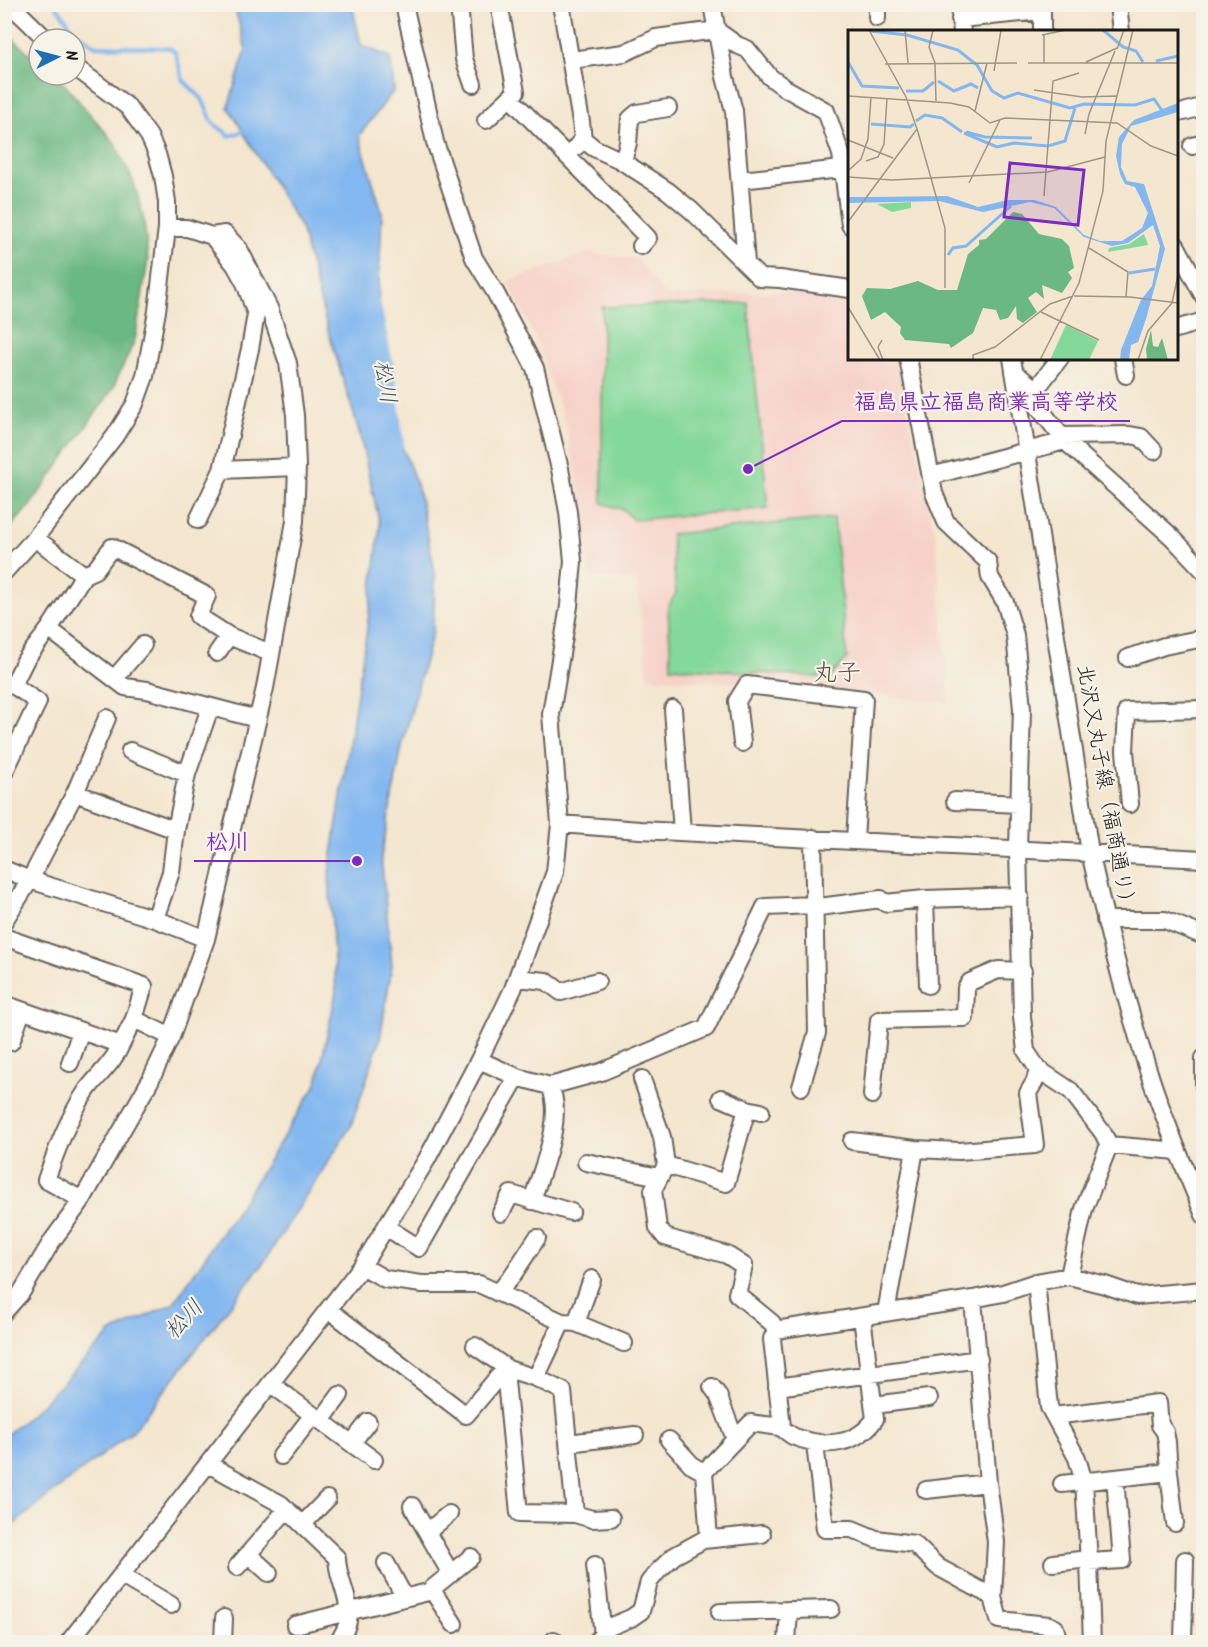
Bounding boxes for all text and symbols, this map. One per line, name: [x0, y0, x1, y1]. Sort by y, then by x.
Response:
north arrow: [27, 27, 87, 87]
inset map: [848, 30, 1178, 360]
text: N: [57, 49, 83, 62]
water label: 松川: [363, 358, 405, 406]
callout: 福島県立福島商業高等学校: [842, 381, 1130, 421]
text: 福島県立福島商業高等学校: [854, 386, 1118, 421]
district label: 丸子: [813, 654, 861, 693]
street label: 北沢又丸子線（福商通り）: [1067, 662, 1143, 916]
callout: 松川: [194, 821, 262, 861]
text: 松川: [206, 826, 250, 861]
water label: 松川: [157, 1292, 213, 1348]

